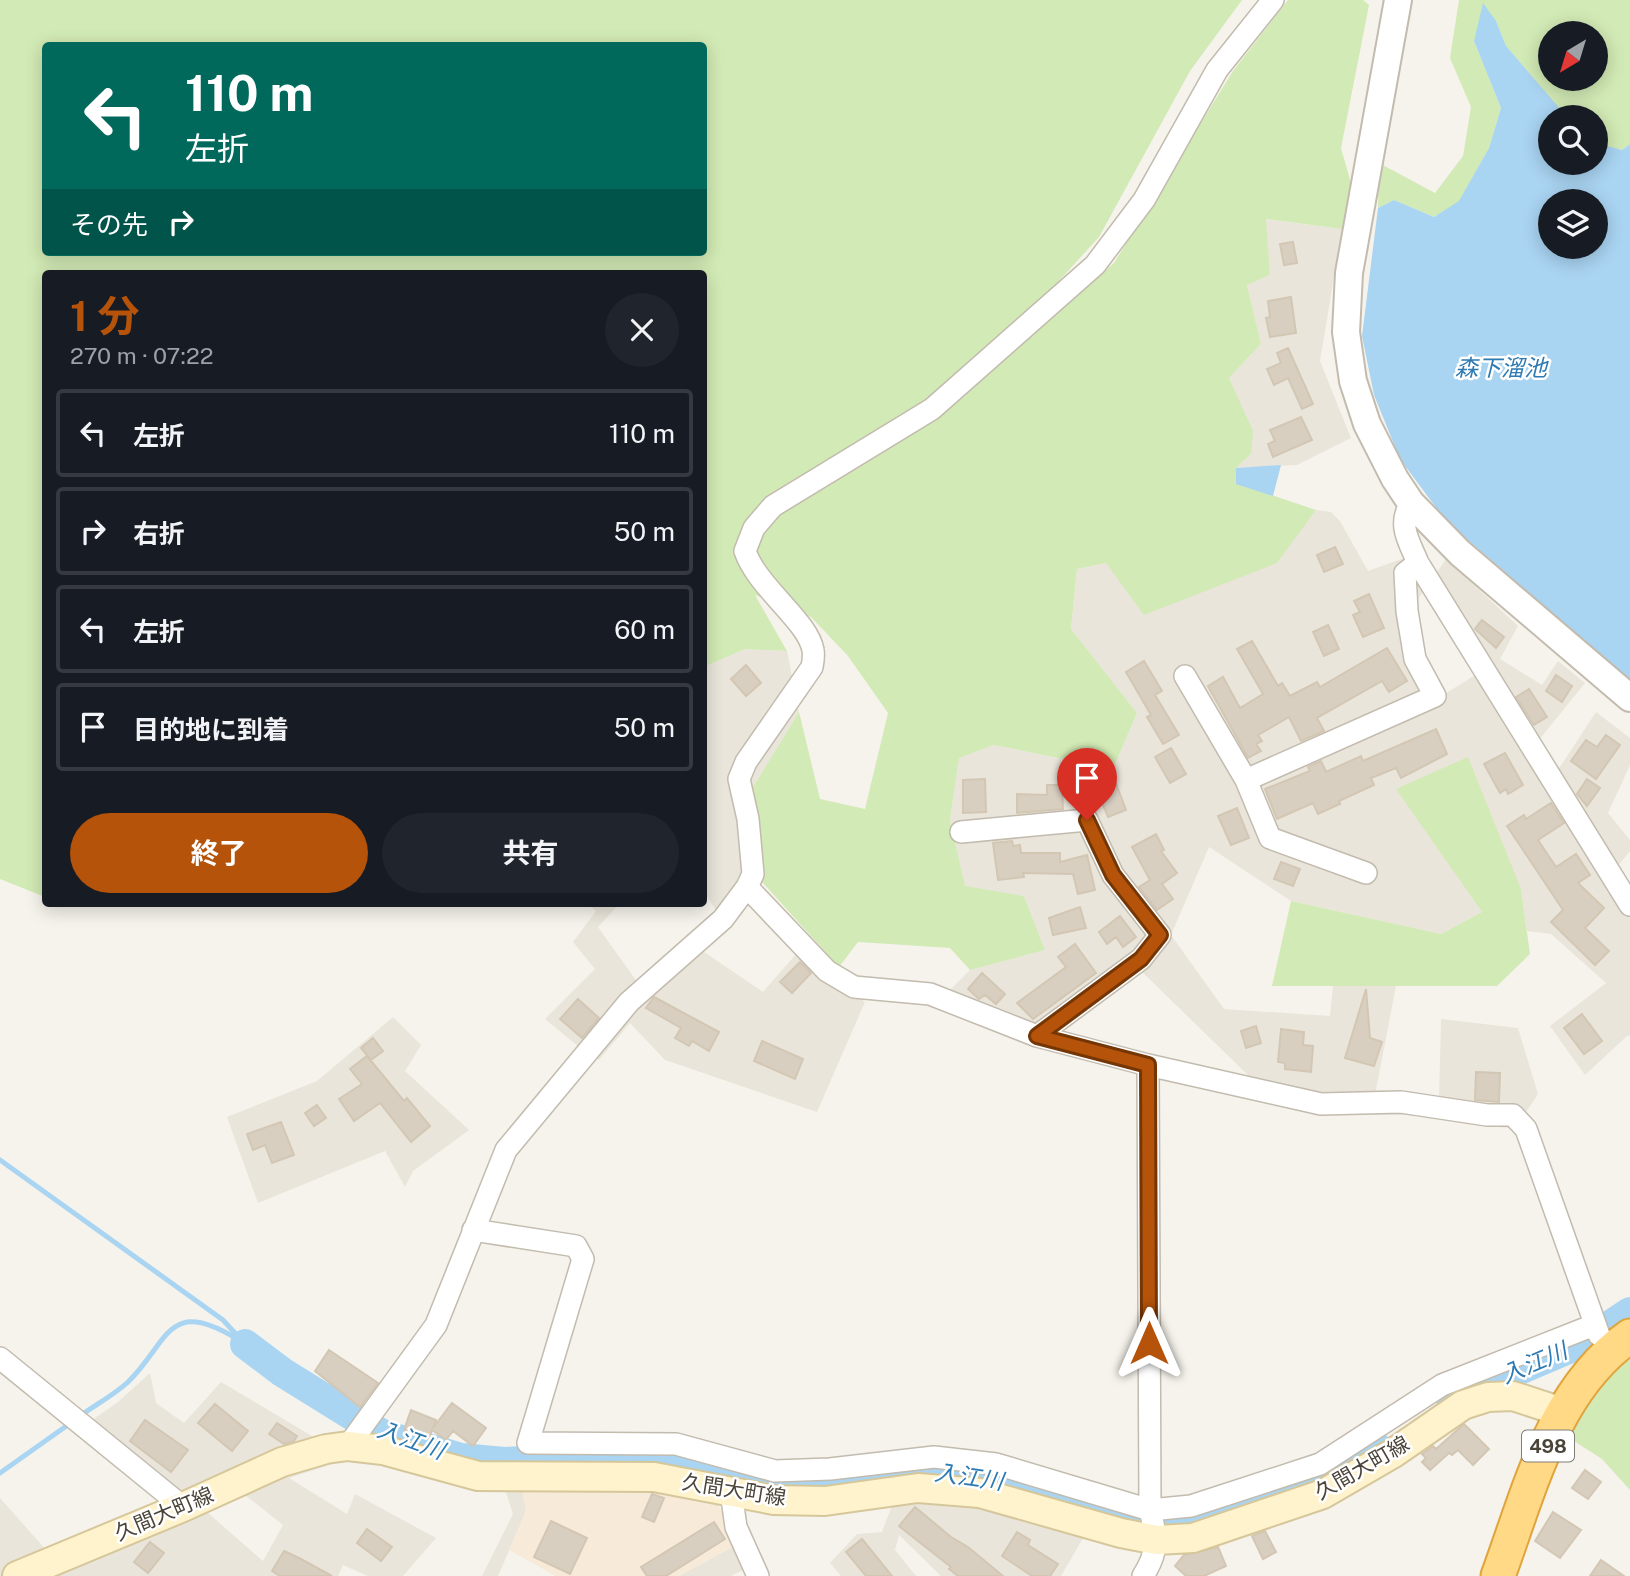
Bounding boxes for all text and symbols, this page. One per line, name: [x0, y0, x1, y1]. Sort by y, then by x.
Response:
north arrow: [1538, 21, 1608, 91]
map controls: [1538, 21, 1608, 259]
text: 110 m: [185, 64, 313, 122]
icon: left: [70, 70, 161, 161]
button: search: [1538, 105, 1608, 175]
text: 左折: [185, 130, 249, 167]
button: layers: [1538, 189, 1608, 259]
icon: right: [162, 203, 200, 241]
text: その先: [70, 209, 148, 240]
text: 1 分: [70, 291, 139, 340]
button: close: [605, 293, 679, 367]
text: 270 m · 07:22: [70, 342, 213, 369]
water label: 森下溜池: [1455, 354, 1549, 381]
icon: left: [74, 414, 112, 452]
text: 110 m: [609, 418, 675, 449]
text: 左折: [133, 420, 185, 451]
icon: right: [74, 512, 112, 550]
text: 50 m: [614, 516, 675, 547]
text: 右折: [133, 518, 185, 549]
icon: left: [74, 610, 112, 648]
text: 60 m: [614, 614, 675, 645]
text: 左折: [133, 616, 185, 647]
icon: arrive: [74, 708, 112, 746]
text: 50 m: [614, 712, 675, 743]
text: 目的地に到着: [133, 714, 289, 745]
pin: [1057, 748, 1117, 820]
icon: arrive: [1068, 759, 1106, 797]
button: 終了: [70, 813, 368, 893]
button: 共有: [382, 813, 679, 893]
position arrow: [1112, 1306, 1186, 1380]
water label: 入江川: [1497, 1335, 1574, 1388]
water label: 入江川: [374, 1415, 451, 1465]
street label: 久間大町線: [1310, 1430, 1413, 1505]
road number: 498: [1522, 1430, 1574, 1462]
water label: 入江川: [933, 1458, 1008, 1495]
street label: 久間大町線: [680, 1469, 788, 1510]
street label: 久間大町線: [111, 1482, 217, 1546]

